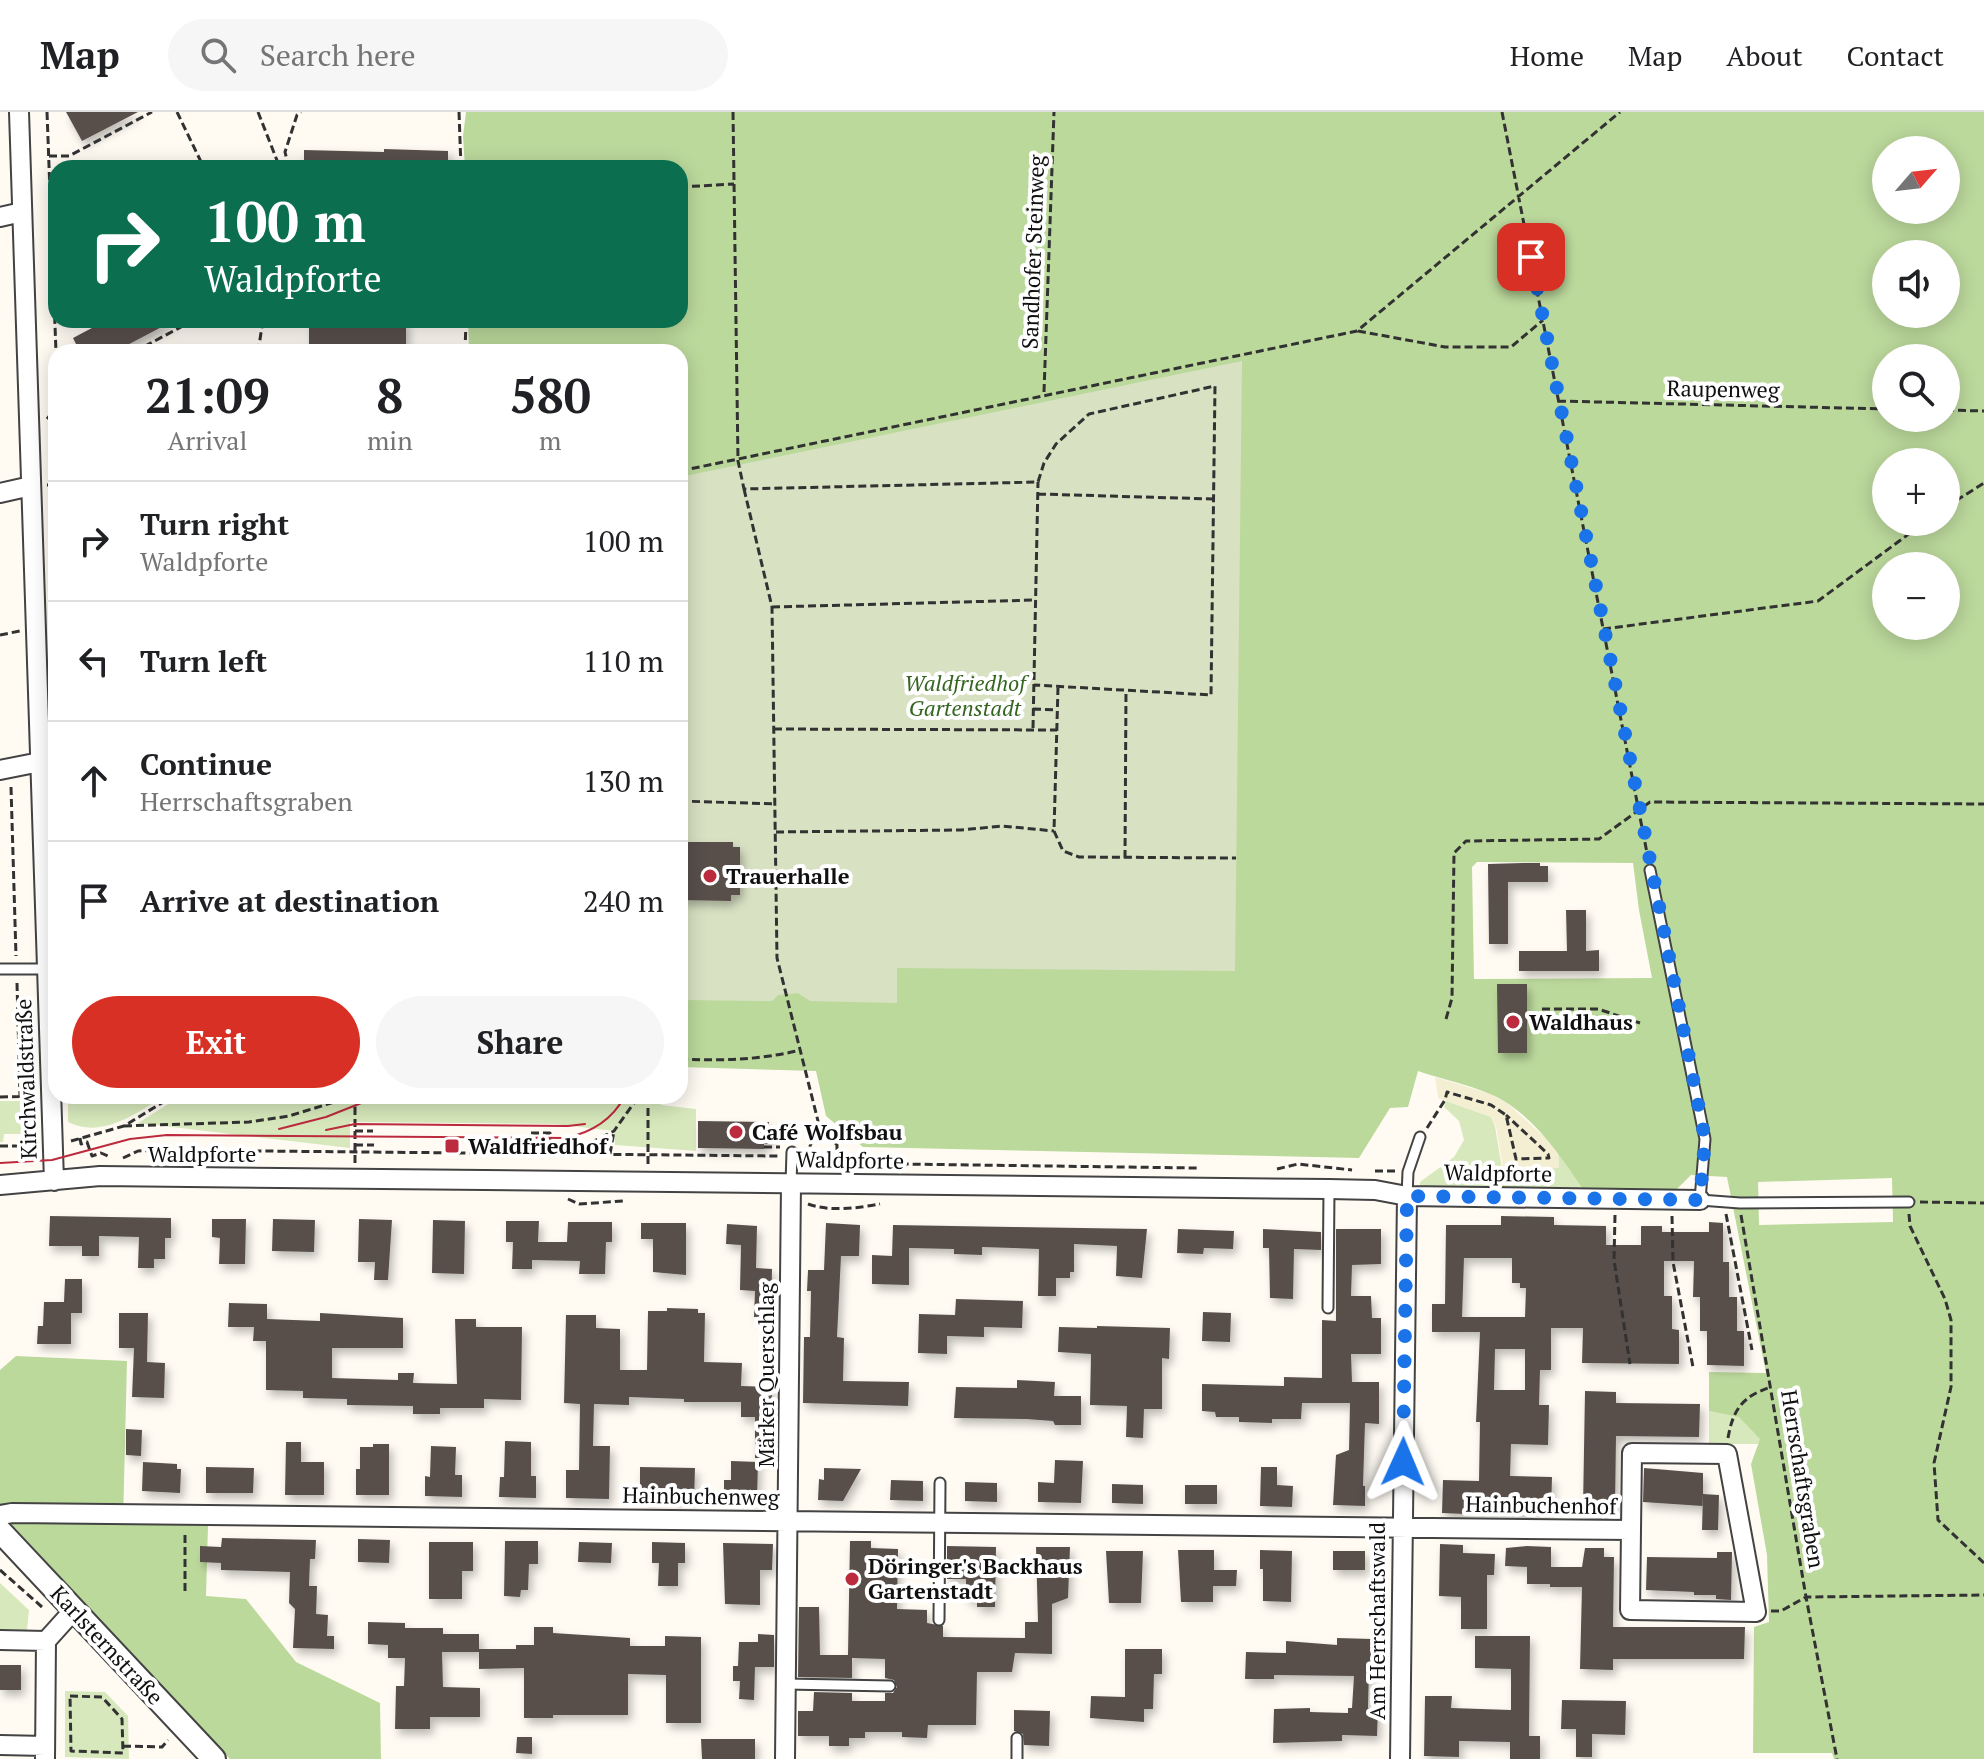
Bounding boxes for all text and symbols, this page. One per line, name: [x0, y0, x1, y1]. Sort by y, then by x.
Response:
search box: [168, 19, 728, 91]
text: Map: [40, 30, 120, 80]
icon: search: [196, 33, 240, 77]
text: Search here: [260, 35, 416, 75]
text: Home: [1510, 37, 1584, 74]
text: Map: [1628, 37, 1682, 74]
text: About: [1726, 37, 1803, 74]
text: Contact: [1847, 37, 1944, 74]
north arrow: [1872, 136, 1960, 224]
map controls: [1872, 136, 1960, 640]
street label: Sandhofer Steinweg: [1015, 154, 1050, 350]
text: 100 m: [204, 184, 366, 258]
icon: right: [72, 192, 176, 296]
pin: [1497, 223, 1565, 291]
icon: arrive: [1509, 235, 1553, 279]
button: sound: [1872, 240, 1960, 328]
text: Waldpforte: [204, 255, 382, 302]
button: search: [1872, 344, 1960, 432]
text: 21:09: [145, 363, 270, 427]
text: 8: [376, 363, 403, 427]
text: 580: [510, 363, 591, 427]
street label: Raupenweg: [1666, 373, 1780, 404]
text: Arrival: [168, 423, 247, 457]
text: min: [367, 423, 413, 457]
text: m: [539, 423, 562, 457]
button: +: [1872, 448, 1960, 536]
text: Turn right: [140, 504, 289, 544]
icon: right: [72, 519, 116, 563]
text: 100 m: [583, 521, 664, 561]
text: Waldpforte: [140, 544, 268, 578]
button: −: [1872, 552, 1960, 640]
icon: left: [72, 639, 116, 683]
text: Turn left: [140, 641, 267, 681]
text: 110 m: [583, 641, 664, 681]
park label: Waldfriedhof Gartenstadt: [904, 668, 1030, 722]
text: Continue: [140, 744, 272, 784]
icon: ahead: [72, 759, 116, 803]
text: 130 m: [583, 761, 664, 801]
text: Herrschaftsgraben: [140, 784, 353, 818]
place label: Trauerhalle: [726, 861, 850, 890]
marker: Trauerhalle: [701, 867, 719, 885]
icon: arrive: [72, 879, 116, 923]
text: Arrive at destination: [140, 881, 439, 921]
text: 240 m: [583, 881, 664, 921]
button: Exit: [72, 996, 360, 1088]
button: Share: [376, 996, 664, 1088]
street label: Kirchwaldstraße: [8, 998, 43, 1160]
place label: Waldhaus: [1529, 1007, 1633, 1036]
marker: Waldhaus: [1504, 1013, 1522, 1031]
place label: Café Wolfsbau: [752, 1117, 903, 1146]
marker: Café Wolfsbau: [727, 1123, 745, 1141]
place label: Waldfriedhof: [468, 1131, 609, 1160]
marker: Waldfriedhof: [443, 1137, 461, 1155]
street label: Waldpforte: [148, 1139, 256, 1168]
street label: Waldpforte: [796, 1144, 904, 1175]
street label: Waldpforte: [1444, 1157, 1552, 1188]
street label: Märker Querschlag: [751, 1282, 780, 1468]
street label: Herrschaftsgraben: [1775, 1388, 1832, 1570]
position arrow: [1361, 1420, 1445, 1504]
street label: Hainbuchenweg: [622, 1480, 780, 1511]
street label: Hainbuchenhof: [1465, 1489, 1618, 1520]
street label: Am Herrschaftswald: [1362, 1522, 1391, 1720]
place label: Döringer's Backhaus Gartenstadt: [868, 1551, 1083, 1605]
marker: Döringer's Backhaus Gartenstadt: [843, 1570, 861, 1588]
street label: Karlsternstraße: [45, 1579, 170, 1711]

